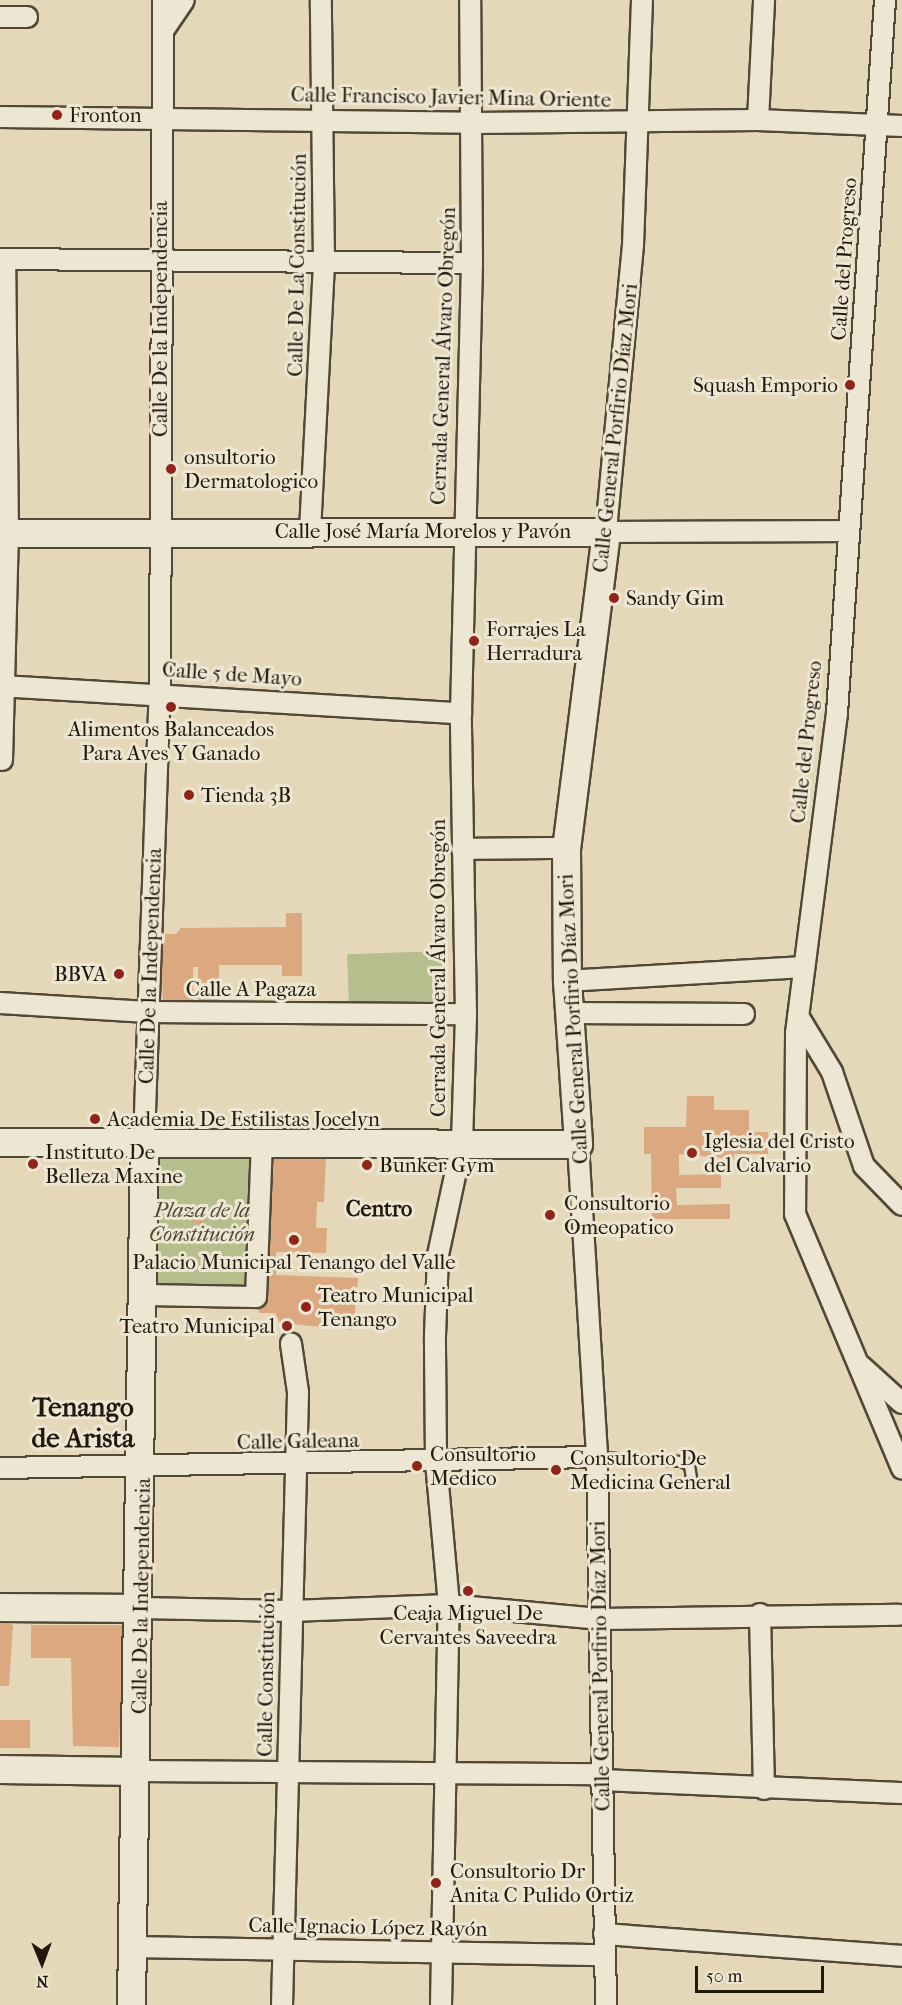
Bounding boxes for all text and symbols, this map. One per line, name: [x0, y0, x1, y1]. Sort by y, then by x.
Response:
street label: Calle Francisco Javier Mina Oriente: [290, 82, 612, 112]
place label: Fronton: [69, 102, 142, 128]
marker: Fronton: [50, 108, 64, 122]
street label: Calle De La Constitución: [282, 153, 312, 377]
street label: Calle del Progreso: [826, 177, 862, 341]
street label: Calle De la Independencia: [147, 201, 173, 437]
street label: Cerrada General Álvaro Obregón: [425, 207, 461, 505]
street label: Calle General Porfirio Díaz Mori: [587, 282, 643, 574]
place label: Squash Emporio: [693, 372, 838, 398]
marker: Squash Emporio: [843, 378, 857, 392]
place label: onsultorio Dermatologico: [184, 444, 318, 494]
marker: onsultorio Dermatologico: [162, 460, 180, 478]
street label: Calle José María Morelos y Pavón: [275, 518, 571, 544]
place label: Sandy Gim: [626, 585, 724, 611]
marker: Sandy Gim: [607, 591, 621, 605]
place label: Forrajes La Herradura: [486, 616, 586, 666]
marker: Forrajes La Herradura: [467, 634, 481, 648]
street label: Calle 5 de Mayo: [161, 657, 303, 691]
street label: Calle del Progreso: [785, 659, 827, 825]
marker: Alimentos Balanceados Para Aves Y Ganado: [164, 700, 178, 714]
place label: Alimentos Balanceados Para Aves Y Ganado: [68, 716, 274, 766]
place label: Tienda 3B: [201, 782, 291, 808]
marker: Tienda 3B: [182, 788, 196, 802]
street label: Cerrada General Álvaro Obregón: [425, 819, 451, 1117]
street label: Calle De la Independencia: [133, 848, 167, 1084]
street label: Calle General Porfirio Díaz Mori: [553, 873, 593, 1165]
place label: BBVA: [54, 961, 107, 987]
marker: BBVA: [112, 967, 126, 981]
street label: Calle A Pagaza: [186, 976, 316, 1002]
place label: Academia De Estilistas Jocelyn: [107, 1106, 380, 1132]
marker: Academia De Estilistas Jocelyn: [88, 1112, 102, 1126]
place label: Iglesia del Cristo del Calvario: [704, 1128, 855, 1178]
place label: Instituto De Belleza Maxine: [45, 1139, 183, 1189]
marker: Iglesia del Cristo del Calvario: [685, 1146, 699, 1160]
place label: Bunker Gym: [379, 1152, 494, 1178]
marker: Instituto De Belleza Maxine: [26, 1157, 40, 1171]
marker: Bunker Gym: [360, 1158, 374, 1172]
place label: Consultorio Omeopatico: [564, 1190, 674, 1240]
park label: Plaza de la Constitución: [149, 1197, 255, 1247]
district label: Centro: [346, 1197, 412, 1223]
marker: Consultorio Omeopatico: [541, 1206, 559, 1224]
marker: Palacio Municipal Tenango del Valle: [287, 1233, 301, 1247]
place label: Palacio Municipal Tenango del Valle: [132, 1249, 456, 1275]
place label: Teatro Municipal Tenango: [318, 1282, 473, 1332]
marker: Teatro Municipal Tenango: [299, 1300, 313, 1314]
place label: Teatro Municipal: [120, 1313, 275, 1339]
marker: Teatro Municipal: [280, 1319, 294, 1333]
district label: Tenango de Arista: [32, 1391, 134, 1454]
street label: Calle Galeana: [237, 1427, 359, 1455]
place label: Consultorio Medico: [430, 1441, 536, 1491]
place label: Consultorio De Medicina General: [570, 1445, 731, 1495]
marker: Consultorio Medico: [408, 1457, 426, 1475]
marker: Consultorio De Medicina General: [547, 1461, 565, 1479]
street label: Calle De la Independencia: [126, 1478, 156, 1714]
street label: Calle General Porfirio Díaz Mori: [585, 1520, 615, 1812]
marker: Ceaja Miguel De Cervantes Saveedra: [461, 1584, 475, 1598]
street label: Calle Constitución: [252, 1591, 280, 1757]
place label: Ceaja Miguel De Cervantes Saveedra: [380, 1600, 556, 1650]
place label: Consultorio Dr Anita C Pulido Ortiz: [450, 1858, 634, 1908]
marker: Consultorio Dr Anita C Pulido Ortiz: [427, 1874, 445, 1892]
street label: Calle Ignacio López Rayón: [248, 1912, 488, 1942]
north arrow: [12, 1933, 72, 1993]
scale bar: [698, 1954, 827, 1992]
text: 50 m: [706, 1966, 742, 1987]
text: N: [36, 1972, 49, 1991]

